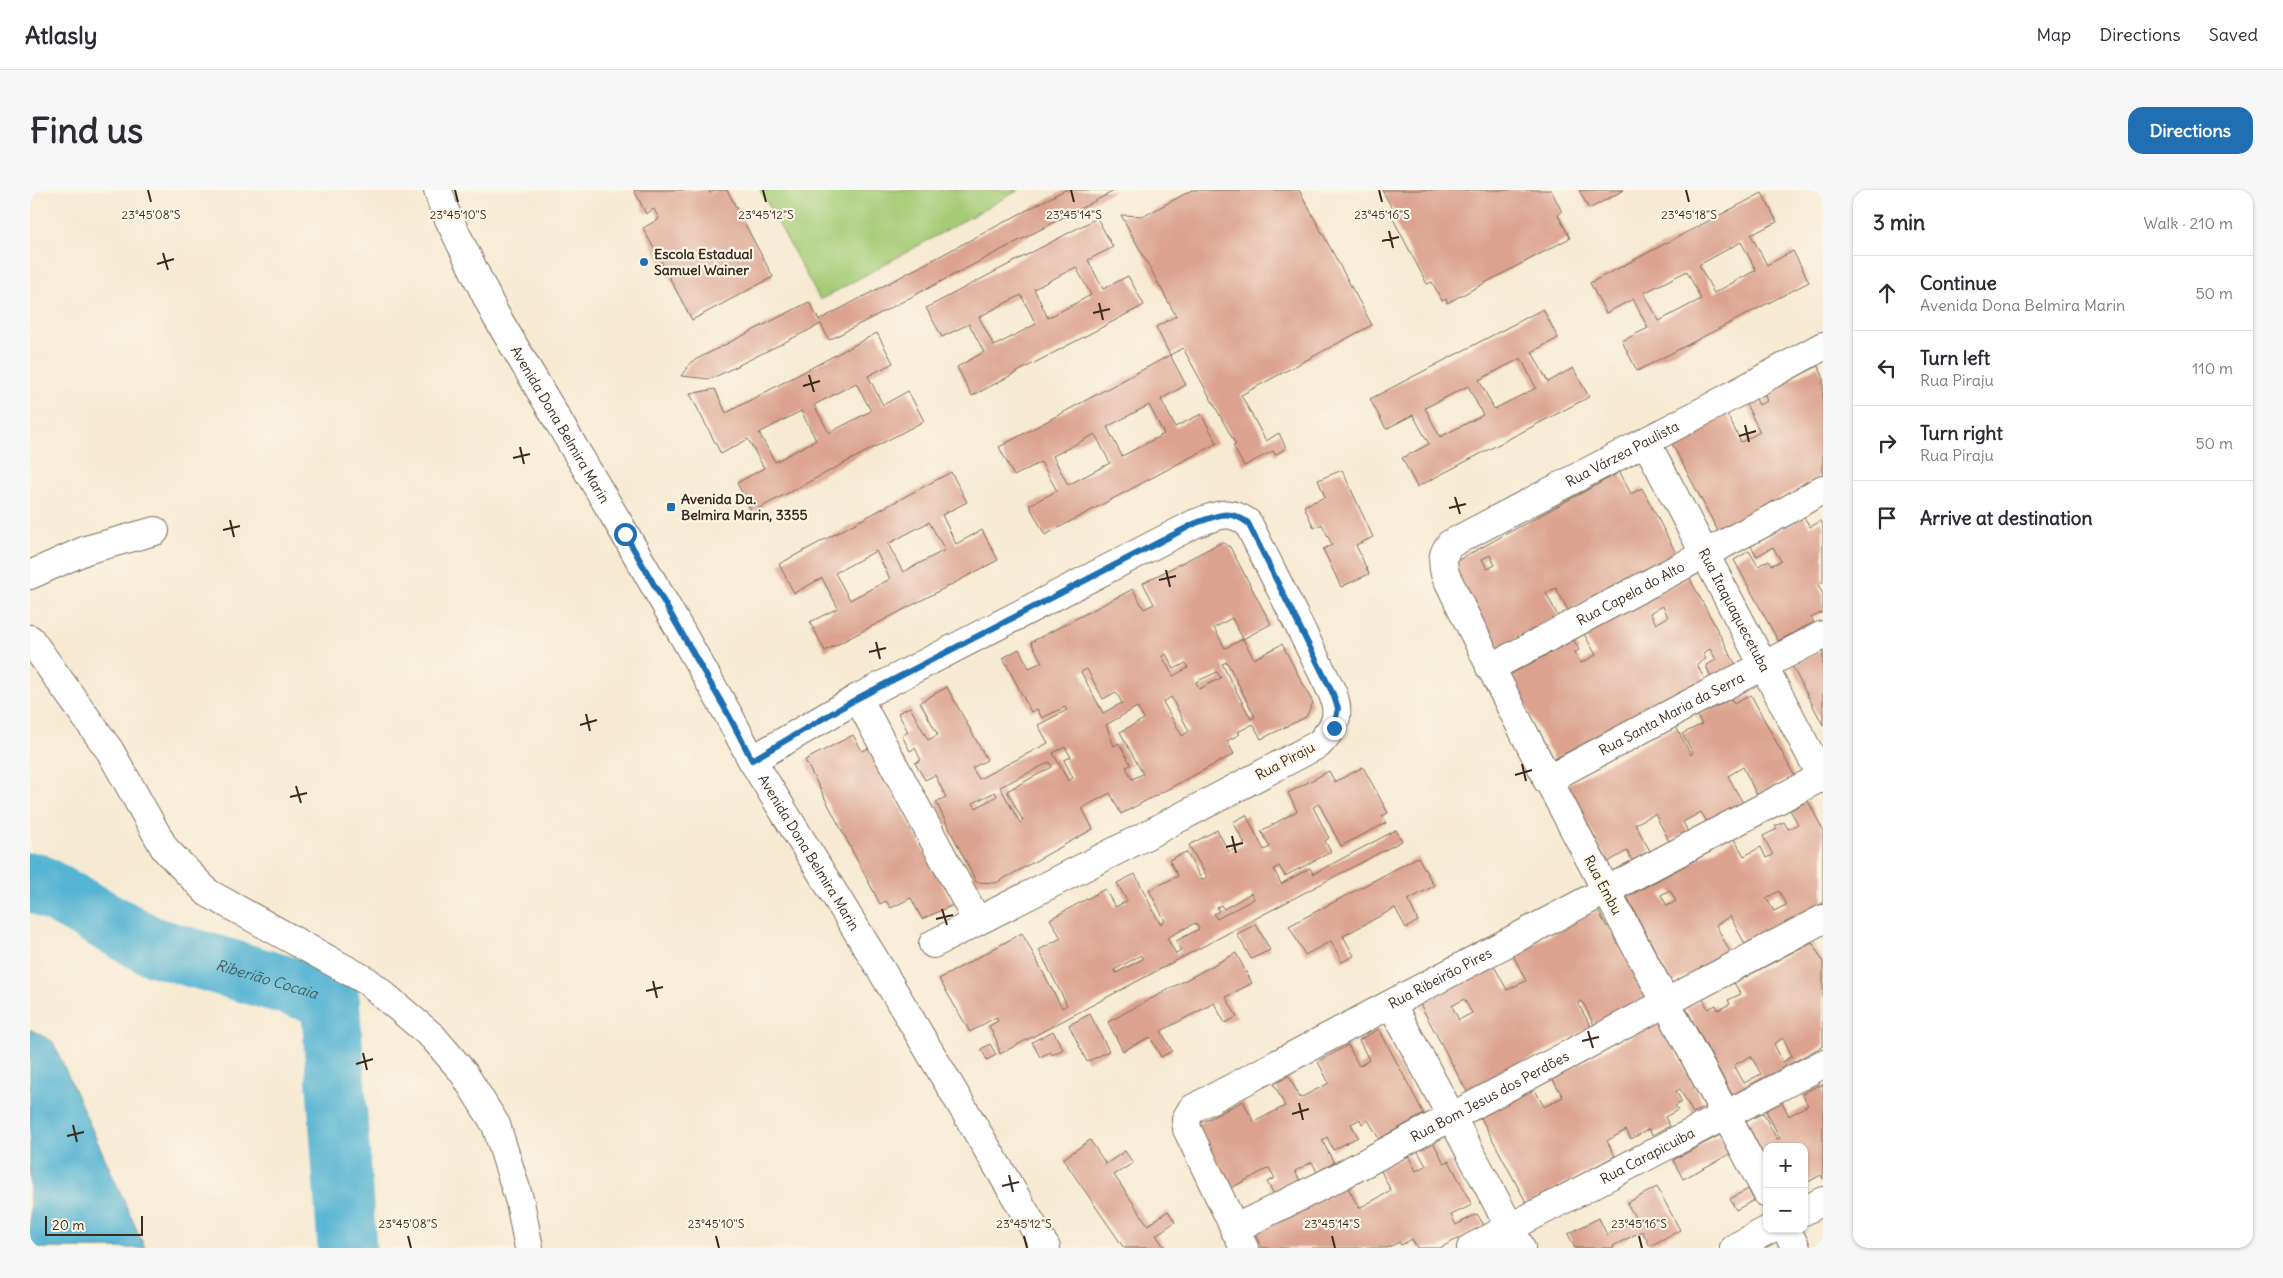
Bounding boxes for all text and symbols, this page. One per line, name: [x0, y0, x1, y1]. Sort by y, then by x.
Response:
text: Atlasly: [25, 20, 97, 50]
text: Map: [2036, 23, 2071, 46]
text: Directions: [2099, 23, 2181, 46]
text: Saved: [2209, 23, 2258, 46]
button: Directions: [2128, 107, 2253, 154]
text: Find us: [30, 108, 143, 152]
text: 23°45'08"S: [122, 207, 181, 222]
text: 23°45'10"S: [430, 207, 487, 222]
text: 23°45'12"S: [738, 207, 794, 222]
text: 23°45'14"S: [1046, 207, 1102, 222]
text: 23°45'16"S: [1354, 207, 1410, 222]
text: 23°45'18"S: [1661, 207, 1717, 222]
text: 3 min: [1873, 209, 1925, 236]
text: Walk · 210 m: [2143, 213, 2233, 233]
place label: Escola Estadual Samuel Wainer: [654, 245, 753, 279]
marker: Escola Estadual Samuel Wainer: [638, 256, 650, 268]
text: Continue: [1920, 271, 1997, 295]
icon: ahead: [1873, 279, 1901, 307]
text: 50 m: [2195, 283, 2233, 303]
text: Avenida Dona Belmira Marin: [1920, 295, 2125, 315]
street label: Avenida Dona Belmira Marin: [507, 343, 614, 506]
text: Turn left: [1920, 346, 1990, 370]
icon: left: [1873, 354, 1901, 382]
text: 110 m: [2192, 358, 2233, 378]
text: Rua Piraju: [1920, 370, 1994, 390]
street label: Rua Várzea Paulista: [1563, 417, 1682, 491]
text: Turn right: [1920, 421, 2003, 445]
icon: right: [1873, 429, 1901, 457]
text: 50 m: [2195, 433, 2233, 453]
text: Rua Piraju: [1920, 445, 1994, 465]
place label: Avenida Da. Belmira Marin, 3355: [681, 490, 808, 524]
marker: Avenida Da. Belmira Marin, 3355: [665, 501, 677, 513]
icon: arrive: [1873, 504, 1901, 532]
text: Arrive at destination: [1920, 506, 2093, 530]
route start: [614, 523, 637, 546]
street label: Rua Itaquaquecetuba: [1695, 545, 1774, 675]
street label: Rua Capela do Alto: [1573, 557, 1688, 629]
street label: Rua Santa Maria da Serra: [1596, 668, 1747, 760]
route end: [1323, 717, 1346, 740]
street label: Rua Piraju: [1252, 738, 1318, 784]
street label: Avenida Dona Belmira Marin: [754, 771, 864, 934]
street label: Rua Embu: [1580, 852, 1626, 918]
street label: Rua Ribeirão Pires: [1385, 944, 1495, 1013]
water label: Riberião Cocaia: [214, 955, 322, 1003]
street label: Rua Bom Jesus dos Perdões: [1407, 1047, 1572, 1146]
street label: Rua Carapicuiba: [1597, 1124, 1698, 1188]
map controls: [1763, 1143, 1808, 1233]
button: +: [1763, 1143, 1808, 1188]
button: −: [1763, 1188, 1808, 1233]
scale bar: [45, 1213, 142, 1236]
text: 20 m: [52, 1216, 85, 1234]
text: 23°45'08"S: [379, 1216, 438, 1231]
text: 23°45'10"S: [688, 1216, 745, 1231]
text: 23°45'12"S: [996, 1216, 1052, 1231]
text: 23°45'14"S: [1304, 1216, 1360, 1231]
text: 23°45'16"S: [1611, 1216, 1667, 1231]

